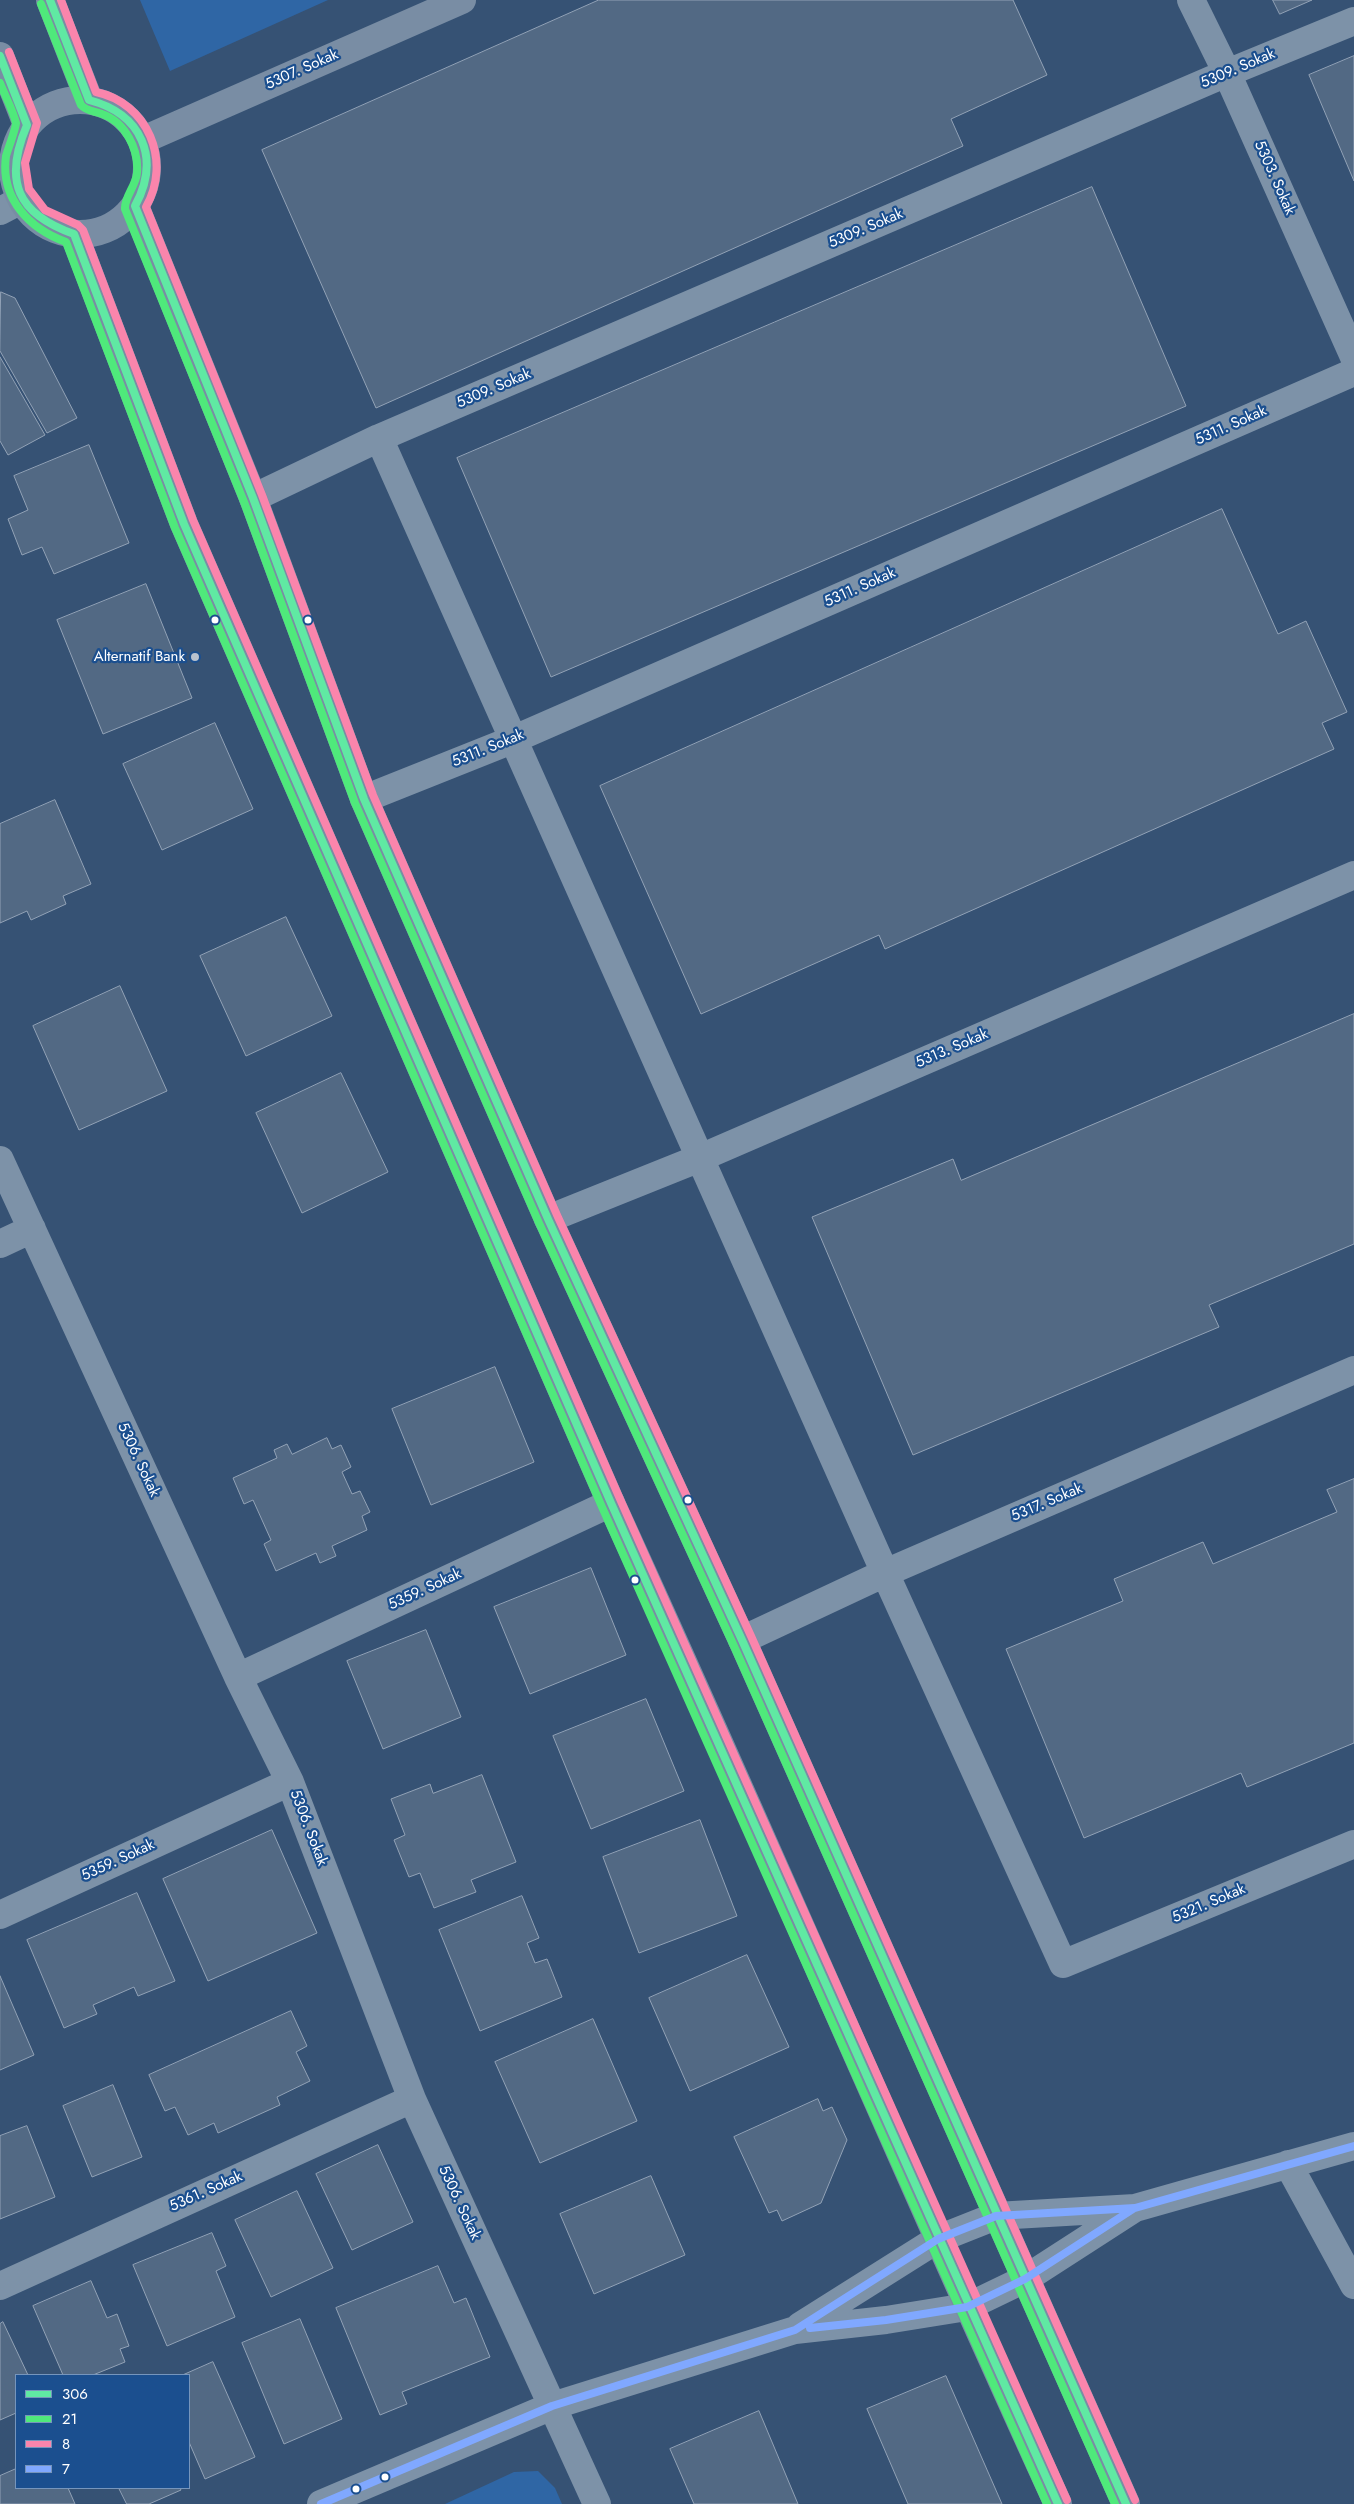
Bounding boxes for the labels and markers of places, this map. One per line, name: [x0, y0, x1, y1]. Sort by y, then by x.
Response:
unlabelled marker: [210, 615, 220, 625]
unlabelled marker: [303, 615, 313, 625]
place label: Alternatif Bank: [94, 648, 185, 666]
marker: Alternatif Bank: [189, 651, 201, 663]
unlabelled marker: [683, 1495, 693, 1505]
unlabelled marker: [630, 1575, 640, 1585]
unlabelled marker: [380, 2472, 390, 2482]
unlabelled marker: [351, 2484, 361, 2494]

